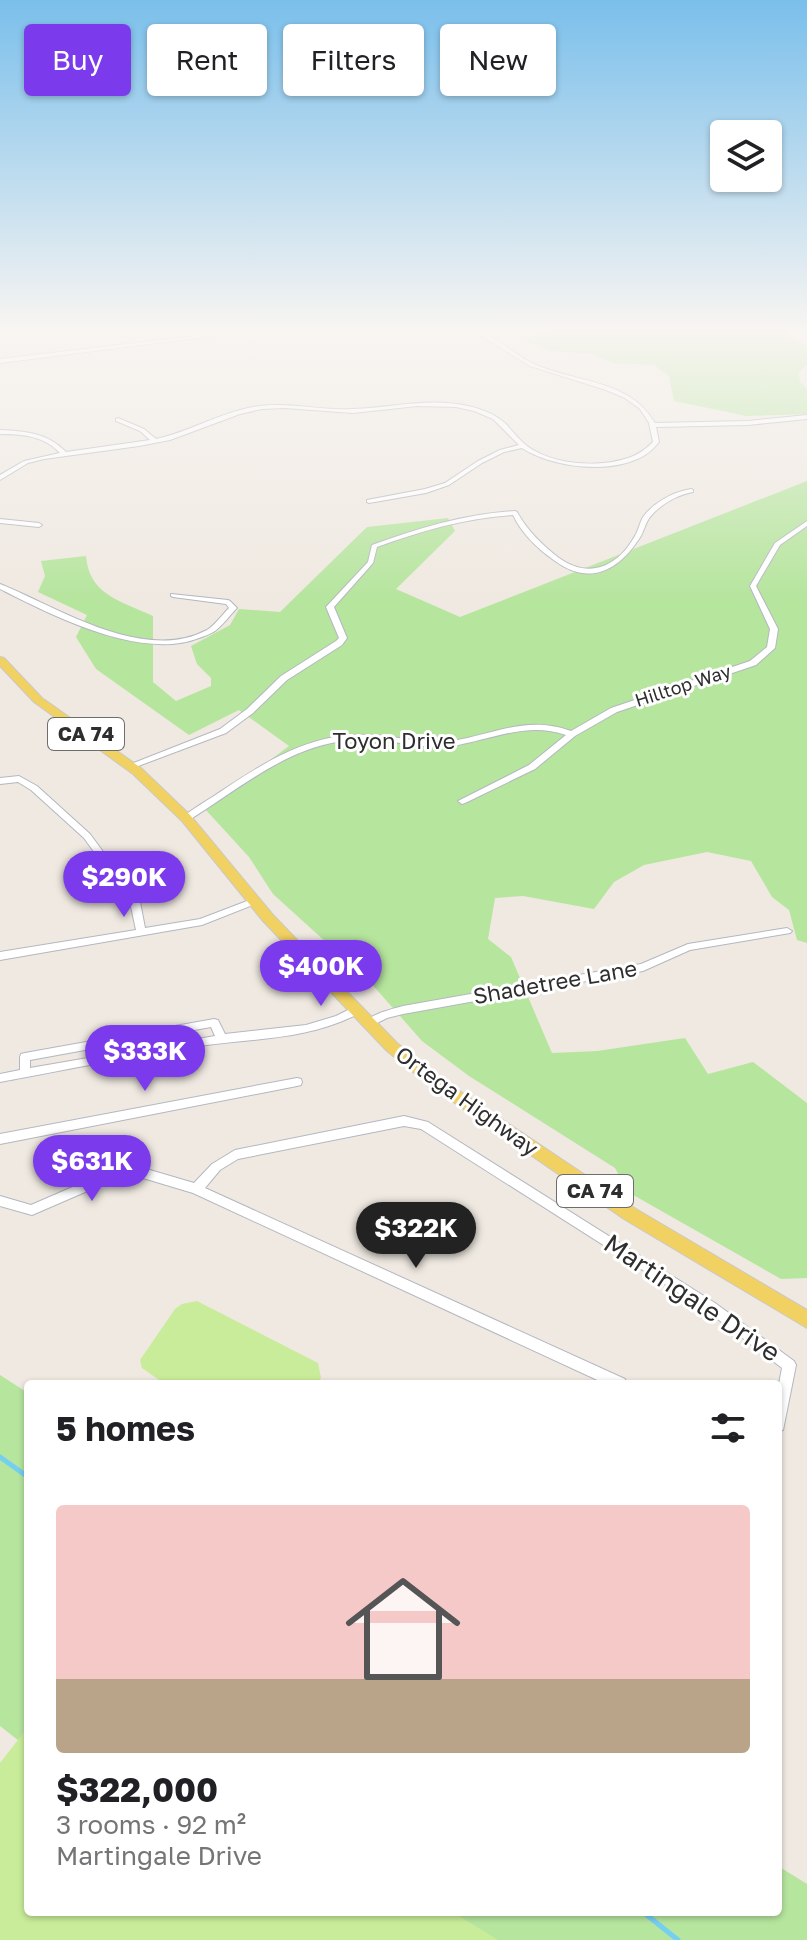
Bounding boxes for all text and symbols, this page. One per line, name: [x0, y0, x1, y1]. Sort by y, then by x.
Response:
chip: Buy: [24, 24, 131, 96]
chip: Rent: [147, 24, 267, 96]
chip: Filters: [283, 24, 424, 96]
chip: New: [440, 24, 556, 96]
map controls: [710, 120, 782, 192]
button: layers: [710, 120, 782, 192]
street label: Hilltop Way: [632, 659, 733, 711]
road number: CA 74: [48, 718, 124, 750]
street label: Toyon Drive: [332, 727, 456, 754]
pin: $290K: [68, 851, 180, 919]
text: $290K: [81, 861, 167, 892]
pin: $400K: [265, 940, 377, 1008]
text: $400K: [278, 950, 364, 981]
street label: Shadetree Lane: [471, 954, 639, 1009]
pin: $333K: [89, 1025, 201, 1093]
text: $333K: [103, 1035, 187, 1066]
street label: Ortega Highway: [391, 1040, 544, 1161]
pin: $631K: [36, 1135, 148, 1203]
text: $631K: [51, 1145, 133, 1176]
road number: CA 74: [557, 1175, 633, 1207]
pin: $322K: [360, 1202, 472, 1270]
text: $322K: [374, 1212, 458, 1243]
street label: Martingale Drive: [598, 1227, 786, 1368]
icon: filters: [706, 1406, 750, 1450]
text: 5 homes: [56, 1408, 195, 1448]
icon: home: [331, 1557, 475, 1701]
text: $322,000: [56, 1769, 218, 1809]
text: 3 rooms · 92 m²: [56, 1809, 246, 1840]
text: Martingale Drive: [56, 1840, 262, 1871]

